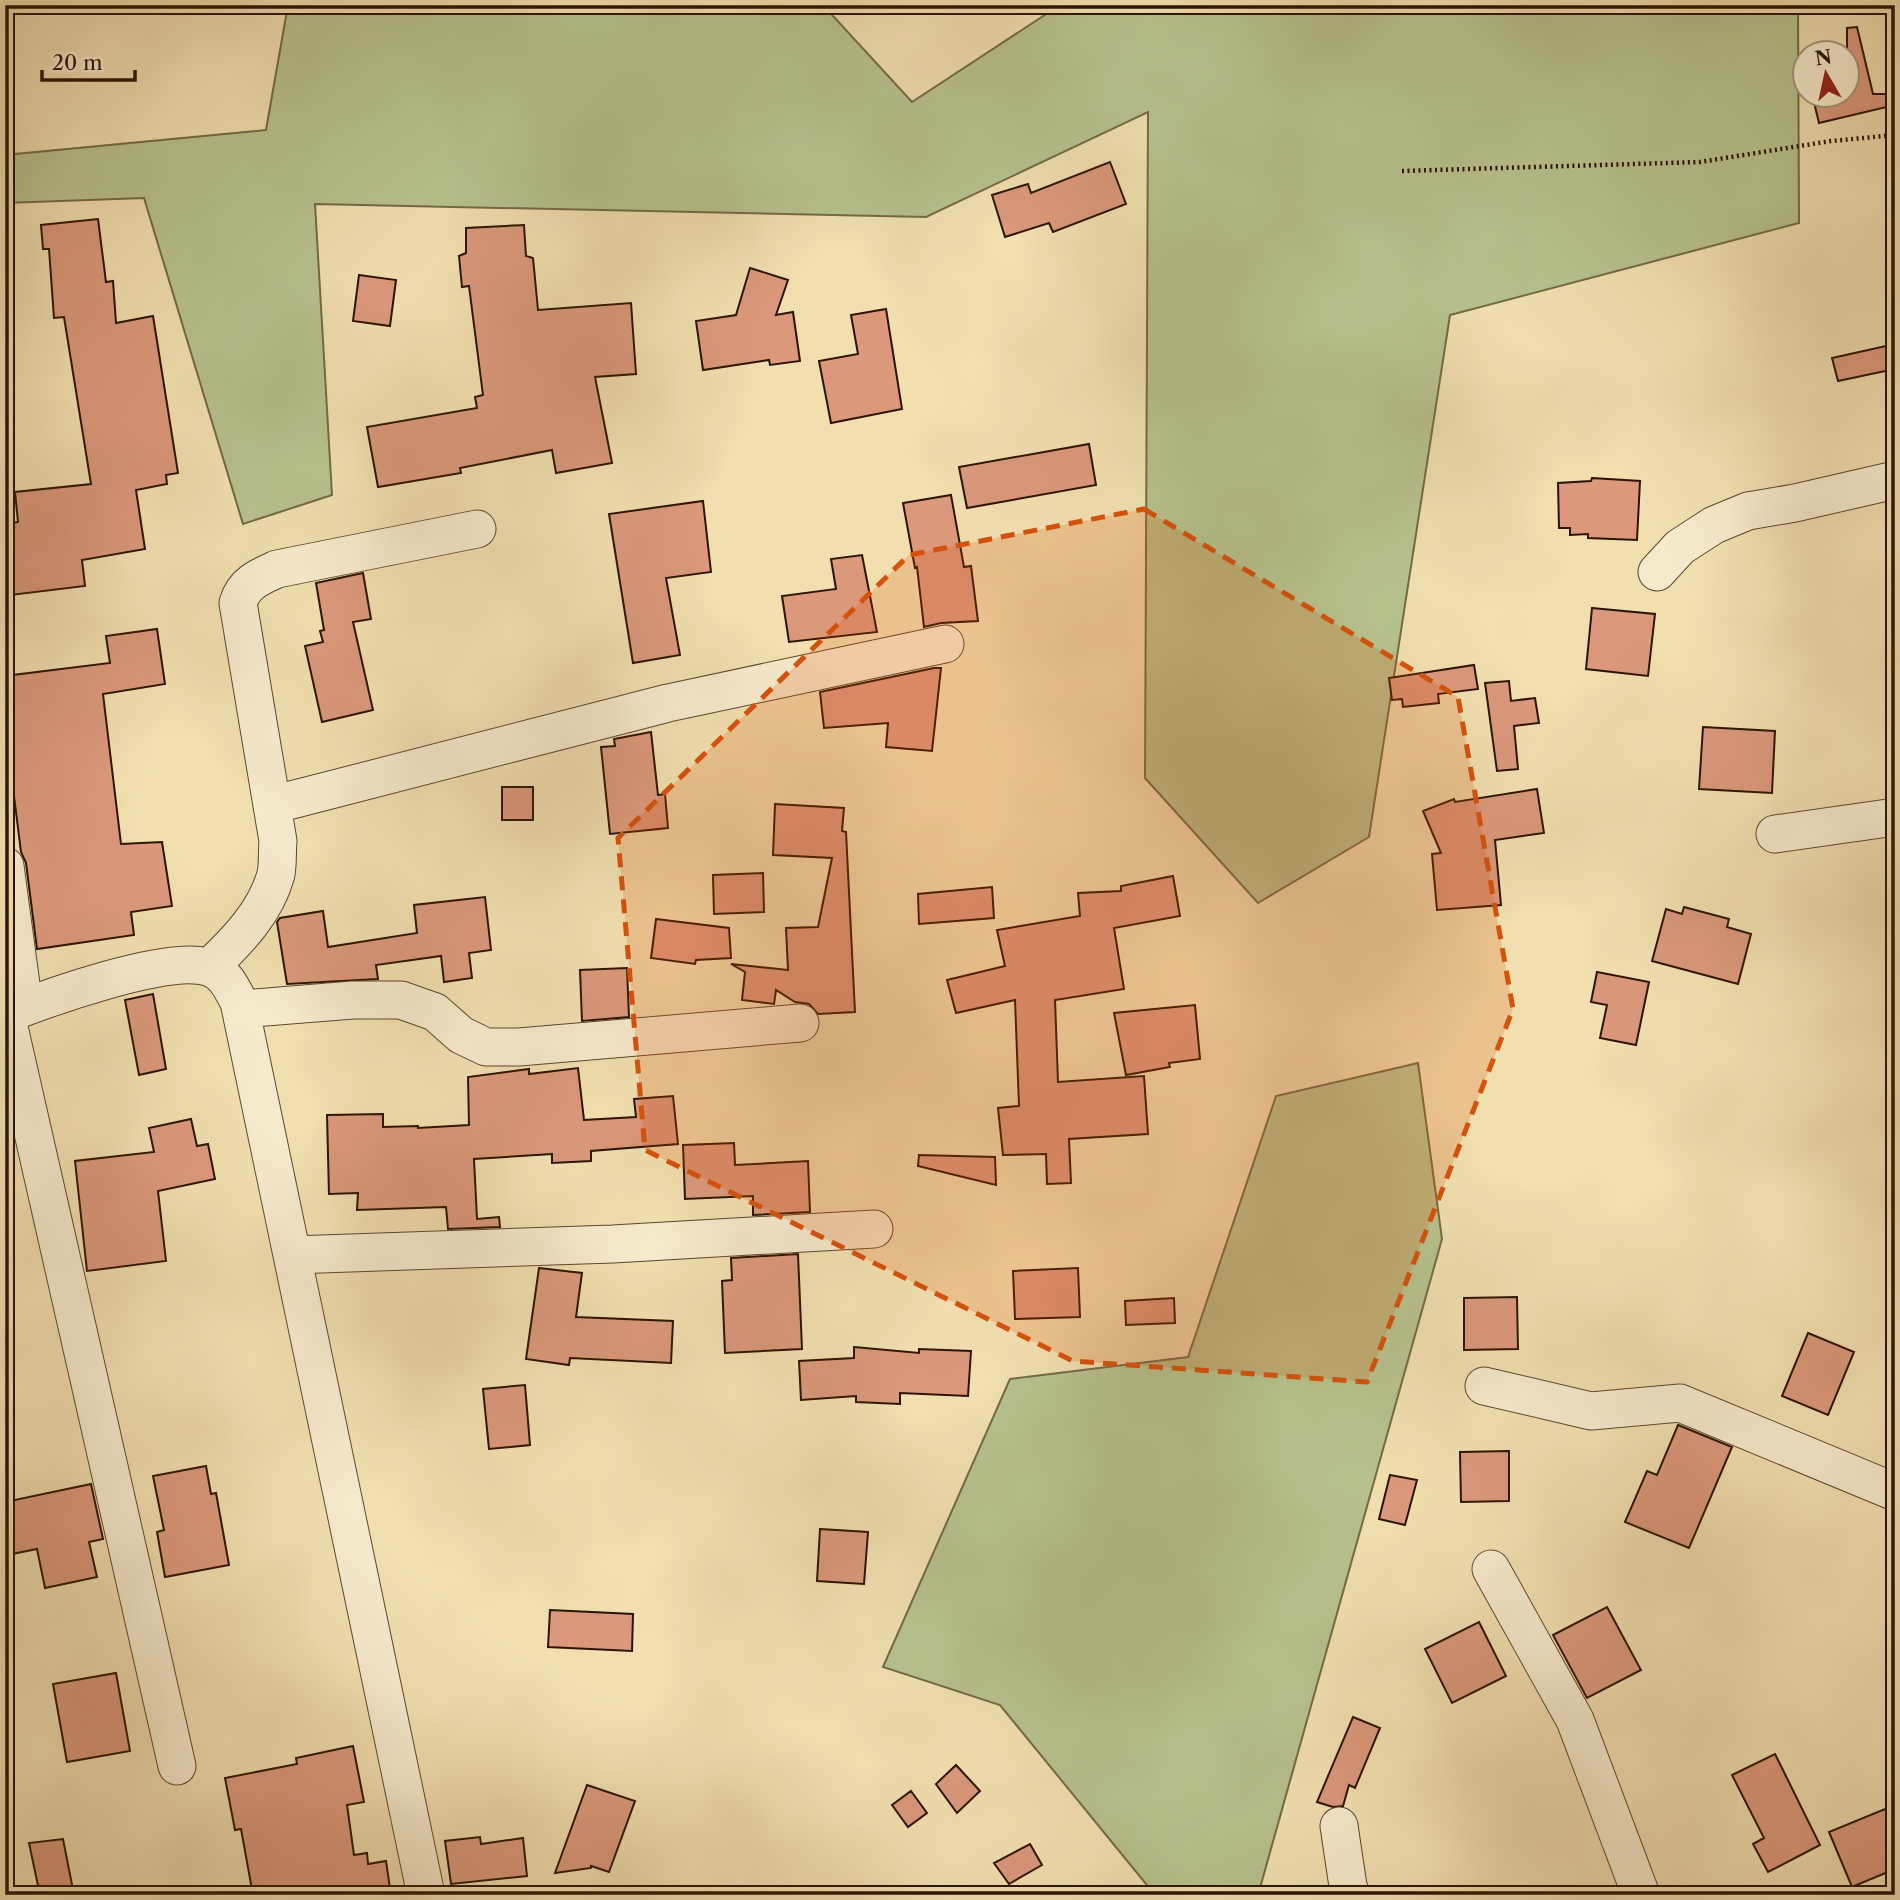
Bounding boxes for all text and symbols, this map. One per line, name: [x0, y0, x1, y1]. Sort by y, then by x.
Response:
scale bar: [42, 38, 135, 82]
north arrow: [1792, 38, 1862, 108]
text: N: [1813, 45, 1833, 70]
text: 20 m: [52, 50, 103, 75]

